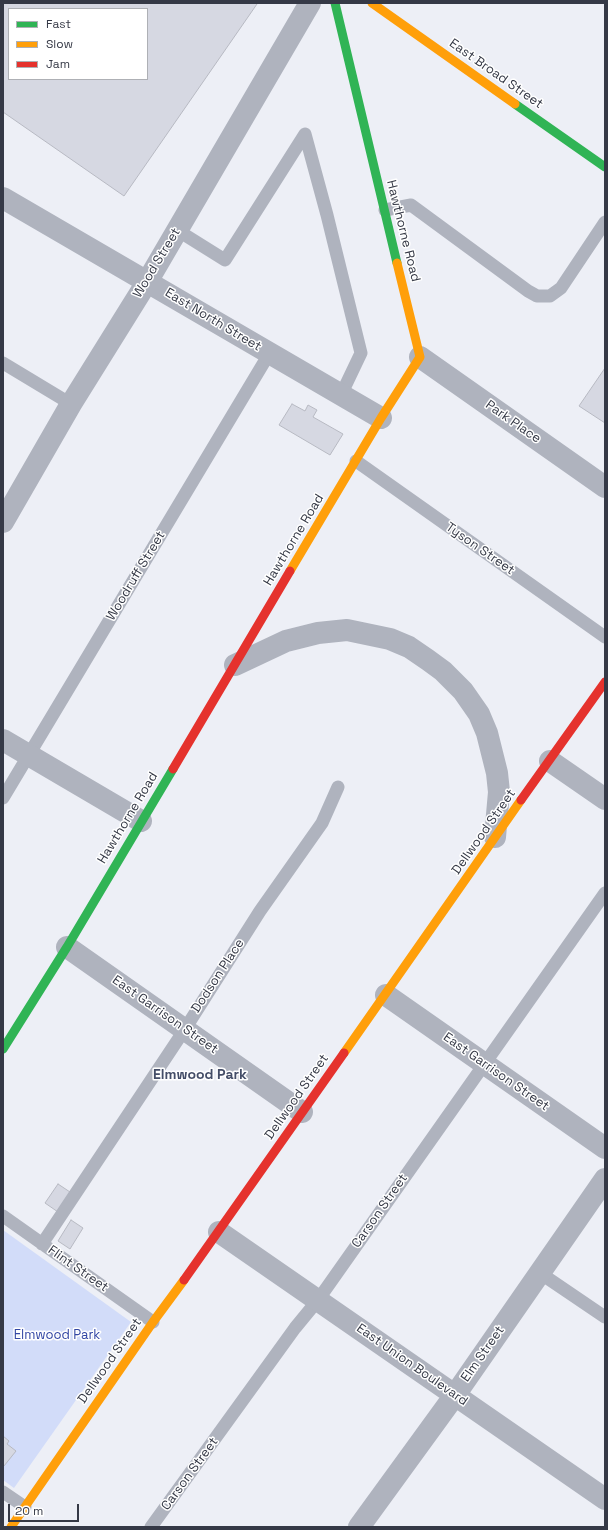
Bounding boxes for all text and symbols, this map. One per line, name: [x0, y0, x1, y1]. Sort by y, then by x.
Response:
legend: [8, 8, 148, 80]
text: Fast: [46, 16, 71, 32]
text: Slow: [46, 36, 73, 52]
street label: East Broad Street: [446, 36, 546, 112]
text: Jam: [46, 56, 70, 72]
street label: Hawthorne Road: [383, 179, 423, 283]
street label: Wood Street: [130, 225, 184, 301]
street label: East North Street: [162, 285, 264, 355]
street label: Park Place: [482, 397, 544, 447]
street label: Hawthorne Road: [261, 491, 327, 589]
street label: Tyson Street: [443, 520, 517, 578]
street label: Woodruff Street: [103, 528, 169, 624]
street label: Hawthorne Road: [95, 769, 161, 867]
street label: Dellwood Street: [449, 786, 519, 878]
street label: Dodson Place: [188, 936, 248, 1016]
street label: East Garrison Street: [109, 973, 221, 1057]
street label: East Garrison Street: [440, 1030, 552, 1114]
street label: Dellwood Street: [262, 1051, 332, 1143]
district label: Elmwood Park: [153, 1067, 247, 1083]
street label: Carson Street: [349, 1171, 411, 1251]
street label: Flint Street: [45, 1242, 111, 1296]
street label: Dellwood Street: [75, 1315, 145, 1407]
street label: East Union Boulevard: [353, 1321, 471, 1409]
street label: Elm Street: [458, 1323, 508, 1385]
park label: Elmwood Park: [14, 1327, 100, 1343]
street label: Carson Street: [158, 1434, 222, 1514]
scale bar: [10, 1496, 81, 1522]
text: 20 m: [15, 1503, 43, 1519]

